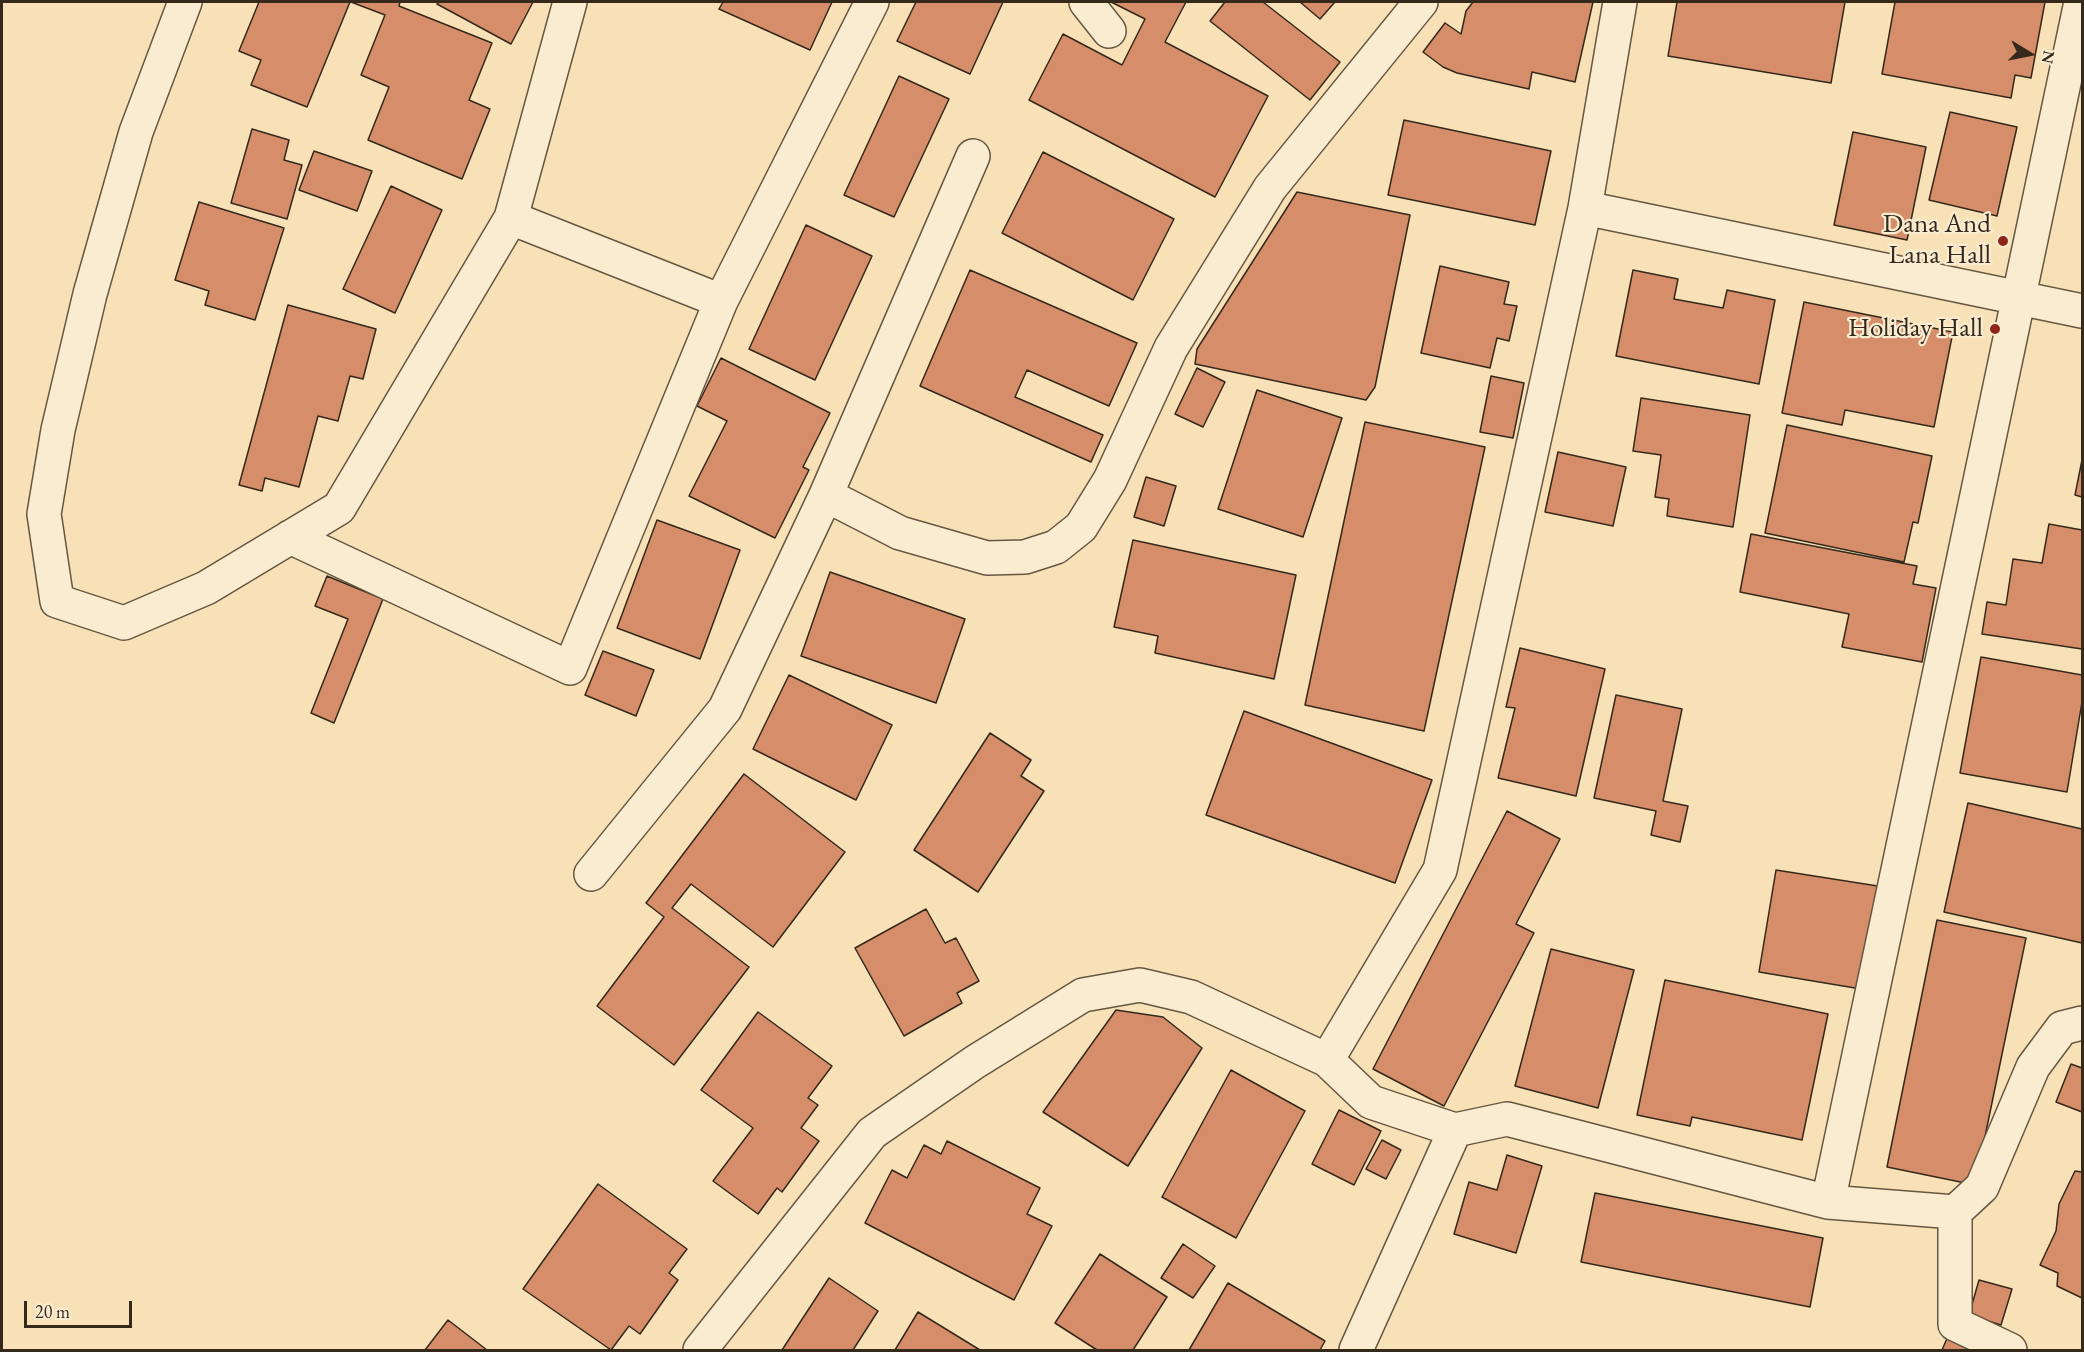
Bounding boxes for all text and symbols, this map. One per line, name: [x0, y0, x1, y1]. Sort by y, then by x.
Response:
north arrow: [2000, 24, 2060, 84]
text: N: [2037, 49, 2060, 65]
place label: Dana And Lana Hall: [1883, 209, 1991, 272]
marker: Dana And Lana Hall: [1996, 234, 2010, 248]
place label: Holiday Hall: [1848, 313, 1983, 345]
marker: Holiday Hall: [1988, 322, 2002, 336]
scale bar: [27, 1289, 135, 1327]
text: 20 m: [35, 1300, 70, 1323]

